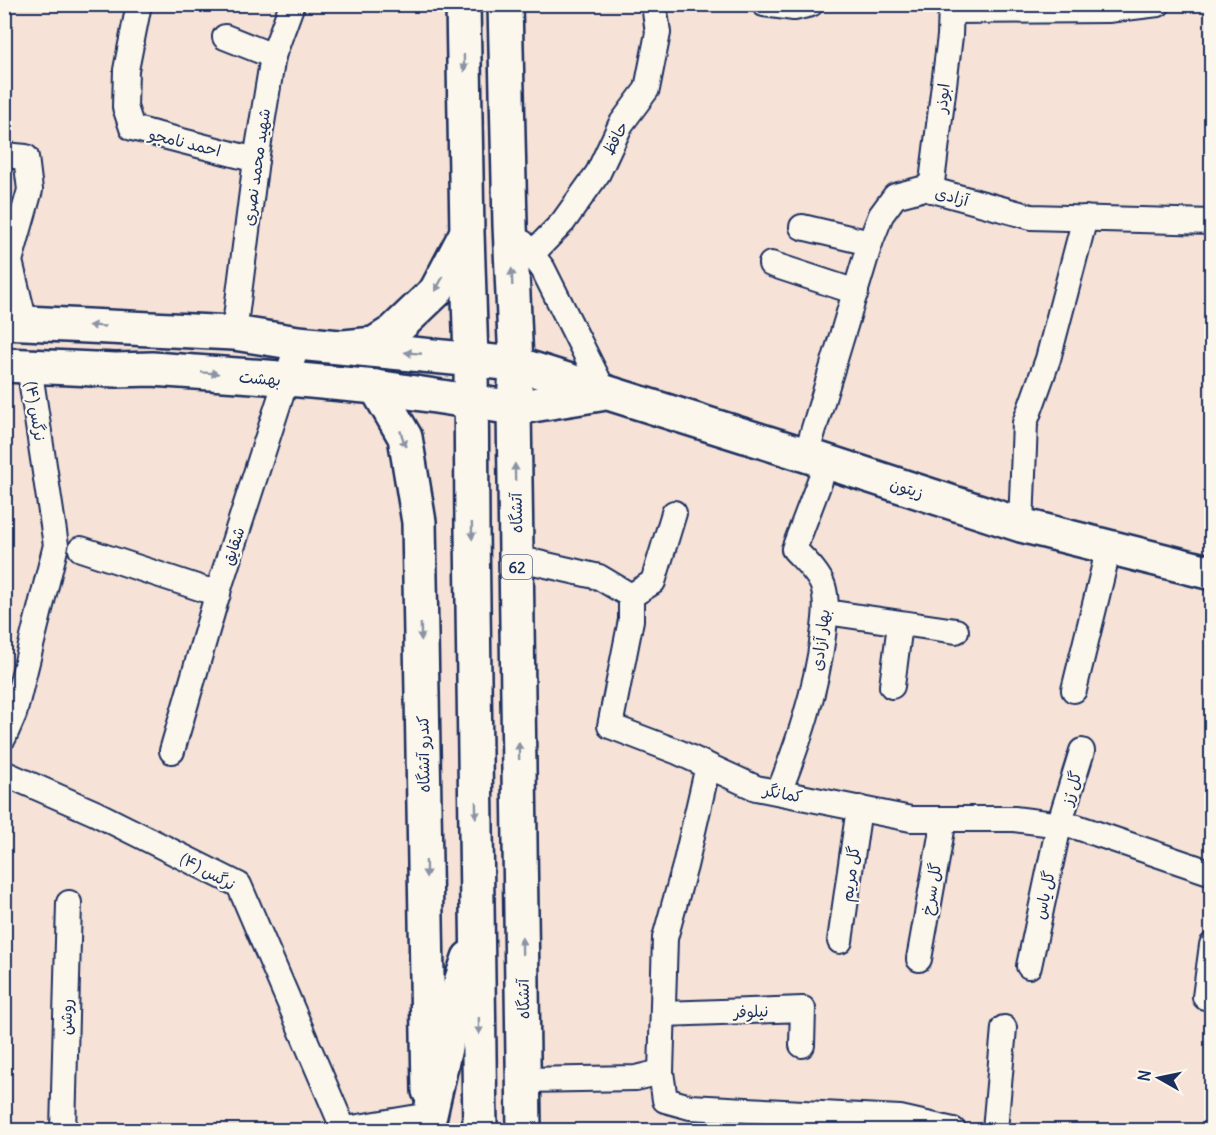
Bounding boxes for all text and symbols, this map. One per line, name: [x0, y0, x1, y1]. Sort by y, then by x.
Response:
one-way arrow: [459, 53, 469, 72]
street label: ابوذر: [930, 82, 955, 116]
street label: شهید محمد نصری: [238, 107, 274, 227]
street label: حافظ: [598, 118, 632, 158]
street label: احمد نامجو: [145, 123, 223, 162]
street label: آزادی: [933, 182, 972, 210]
one-way arrow: [508, 268, 517, 287]
one-way arrow: [434, 276, 444, 293]
one-way arrow: [87, 322, 106, 331]
one-way arrow: [404, 349, 423, 358]
street label: بهشت: [238, 366, 282, 390]
one-way arrow: [200, 369, 219, 378]
street label: نرگس (۴): [21, 380, 51, 442]
one-way arrow: [399, 430, 409, 448]
one-way arrow: [510, 463, 520, 482]
street label: زیتون: [887, 473, 926, 504]
street label: آتشگاه: [506, 492, 526, 533]
one-way arrow: [467, 521, 477, 540]
street label: شقایق: [217, 524, 249, 568]
road number: 62: [502, 555, 532, 579]
street label: بهار آزادی: [806, 608, 834, 672]
one-way arrow: [416, 622, 426, 641]
street label: کندرو آتشگاه: [412, 715, 435, 793]
one-way arrow: [514, 742, 524, 761]
street label: گل رُز: [1056, 768, 1086, 809]
street label: کمانگر: [760, 779, 804, 807]
one-way arrow: [471, 800, 481, 819]
street label: گل مریم: [836, 845, 867, 904]
street label: نرگس (۴): [177, 848, 239, 894]
one-way arrow: [421, 859, 430, 878]
street label: گل سرخ: [917, 861, 946, 917]
street label: گل یاس: [1029, 869, 1059, 921]
one-way arrow: [517, 937, 527, 956]
street label: آتشگاه: [513, 978, 533, 1019]
street label: روشن: [56, 999, 76, 1035]
street label: نیلوفر: [731, 1000, 769, 1023]
one-way arrow: [474, 1016, 484, 1035]
north arrow: [1129, 1048, 1189, 1108]
text: N: [1133, 1069, 1155, 1083]

